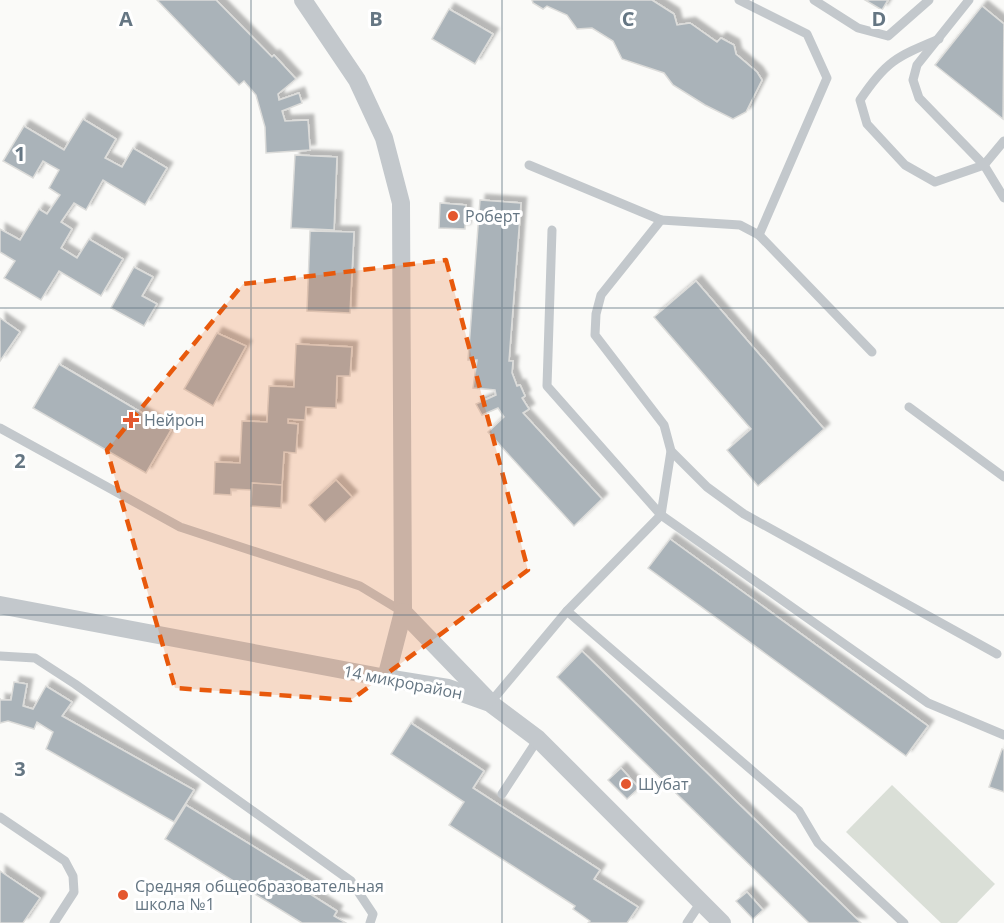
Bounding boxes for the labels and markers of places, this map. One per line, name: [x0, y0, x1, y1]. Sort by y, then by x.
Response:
place label: Роберт: [465, 205, 521, 227]
marker: Роберт: [446, 209, 460, 223]
place label: Нейрон: [144, 409, 205, 431]
marker: Нейрон: [122, 411, 140, 429]
place label: Шубат: [638, 773, 689, 795]
marker: Шубат: [619, 777, 633, 791]
place label: Средняя общеобразовательная школа №1: [135, 875, 384, 915]
marker: Средняя общеобразовательная школа №1: [116, 888, 130, 902]

